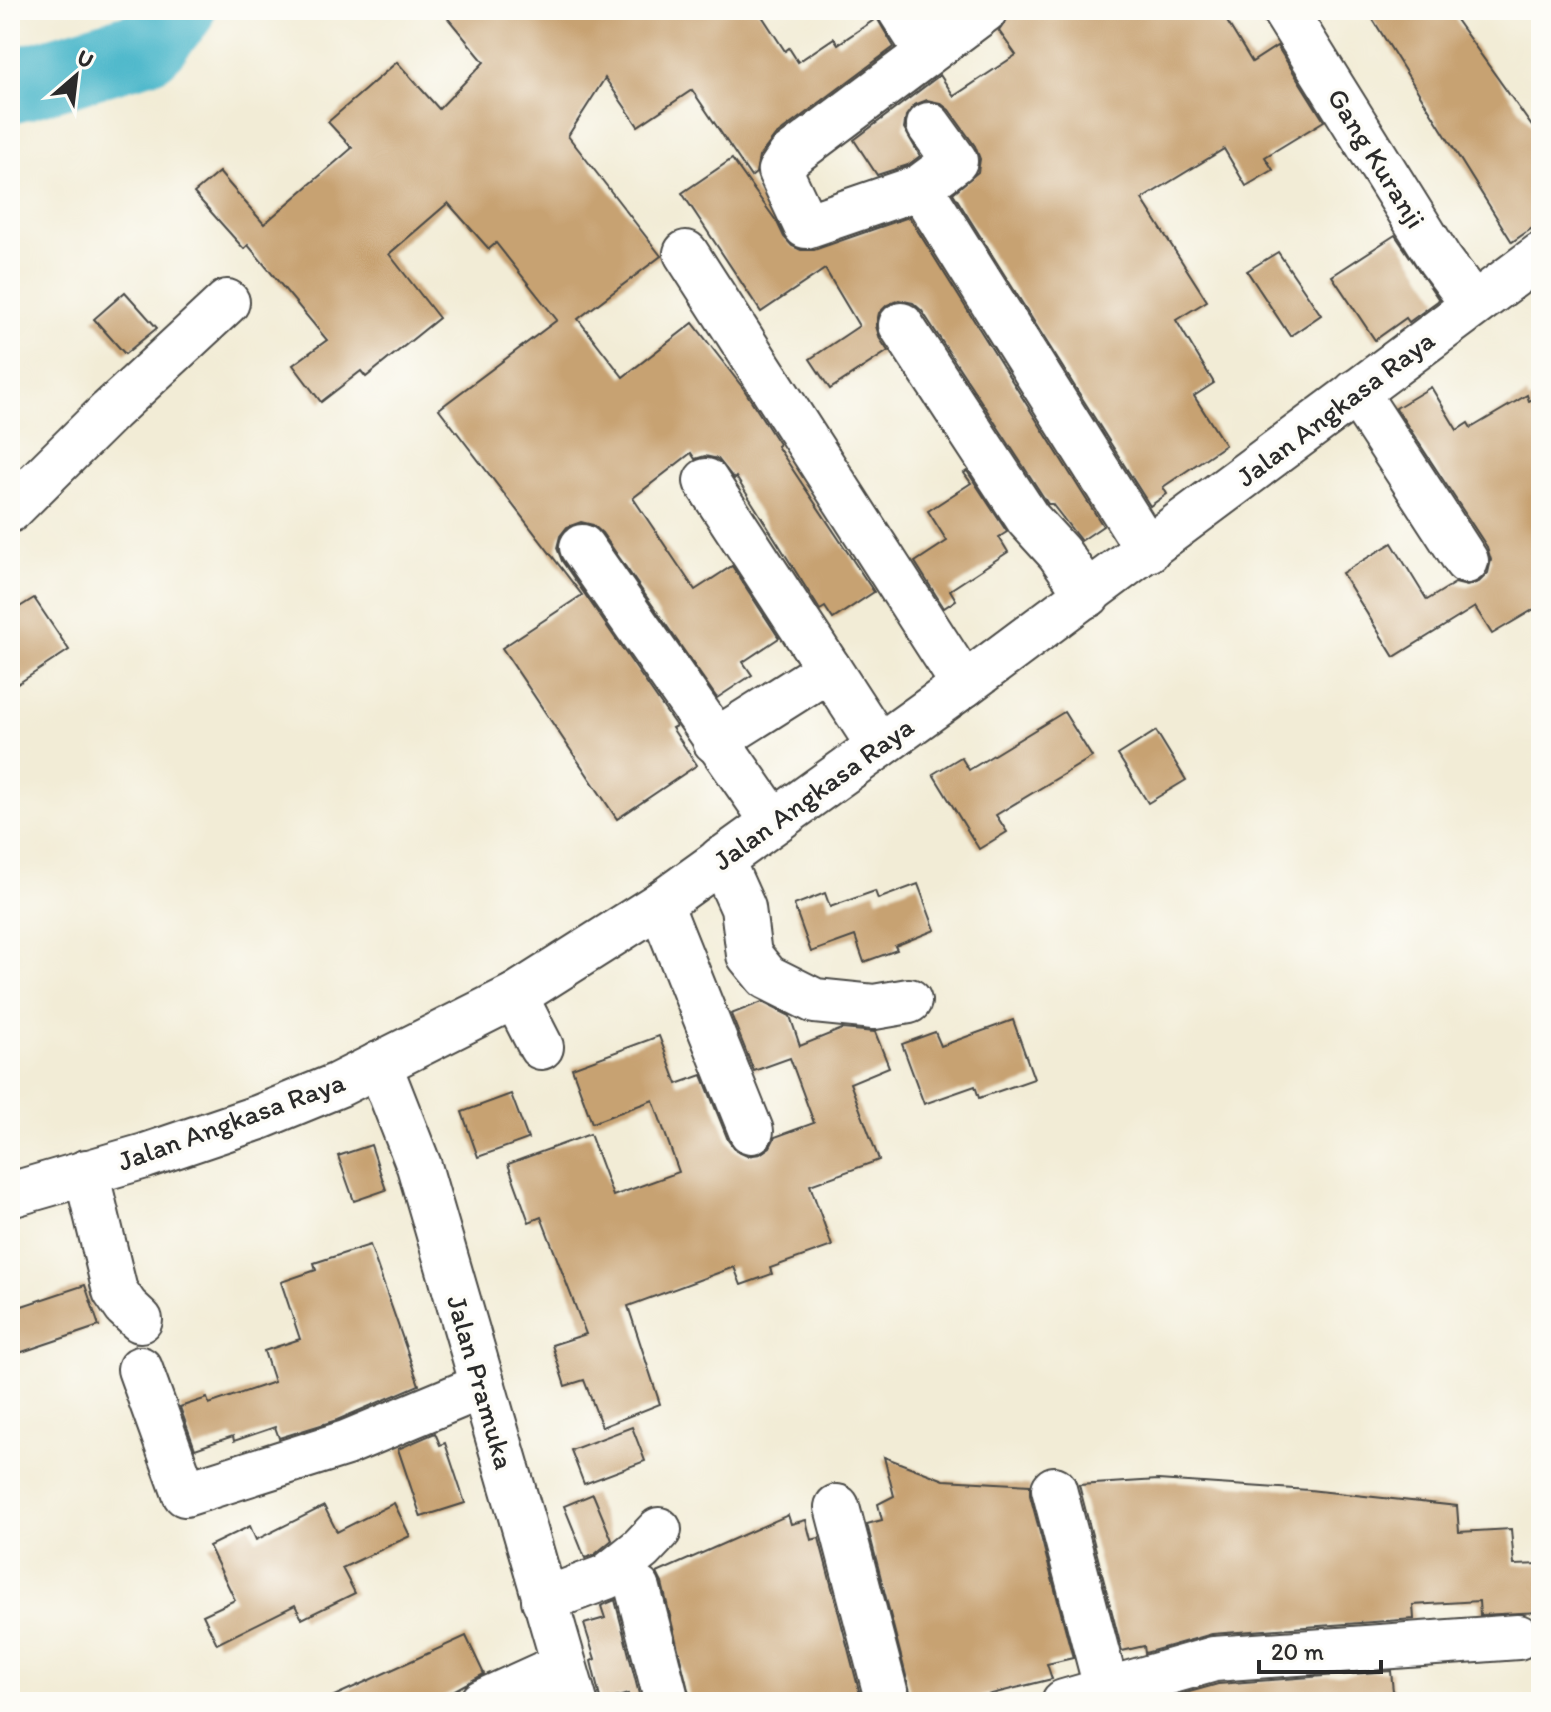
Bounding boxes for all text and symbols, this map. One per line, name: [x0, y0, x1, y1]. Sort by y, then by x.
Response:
north arrow: [36, 36, 116, 116]
text: U: [72, 43, 98, 74]
street label: Gang Kuranji: [1321, 82, 1433, 234]
street label: Jalan Angkasa Raya: [1229, 322, 1441, 494]
street label: Jalan Angkasa Raya: [706, 709, 920, 877]
street label: Jalan Angkasa Raya: [113, 1064, 350, 1178]
street label: Jalan Pramuka: [440, 1291, 522, 1473]
scale bar: [1259, 1624, 1381, 1674]
text: 20 m: [1271, 1637, 1324, 1666]

